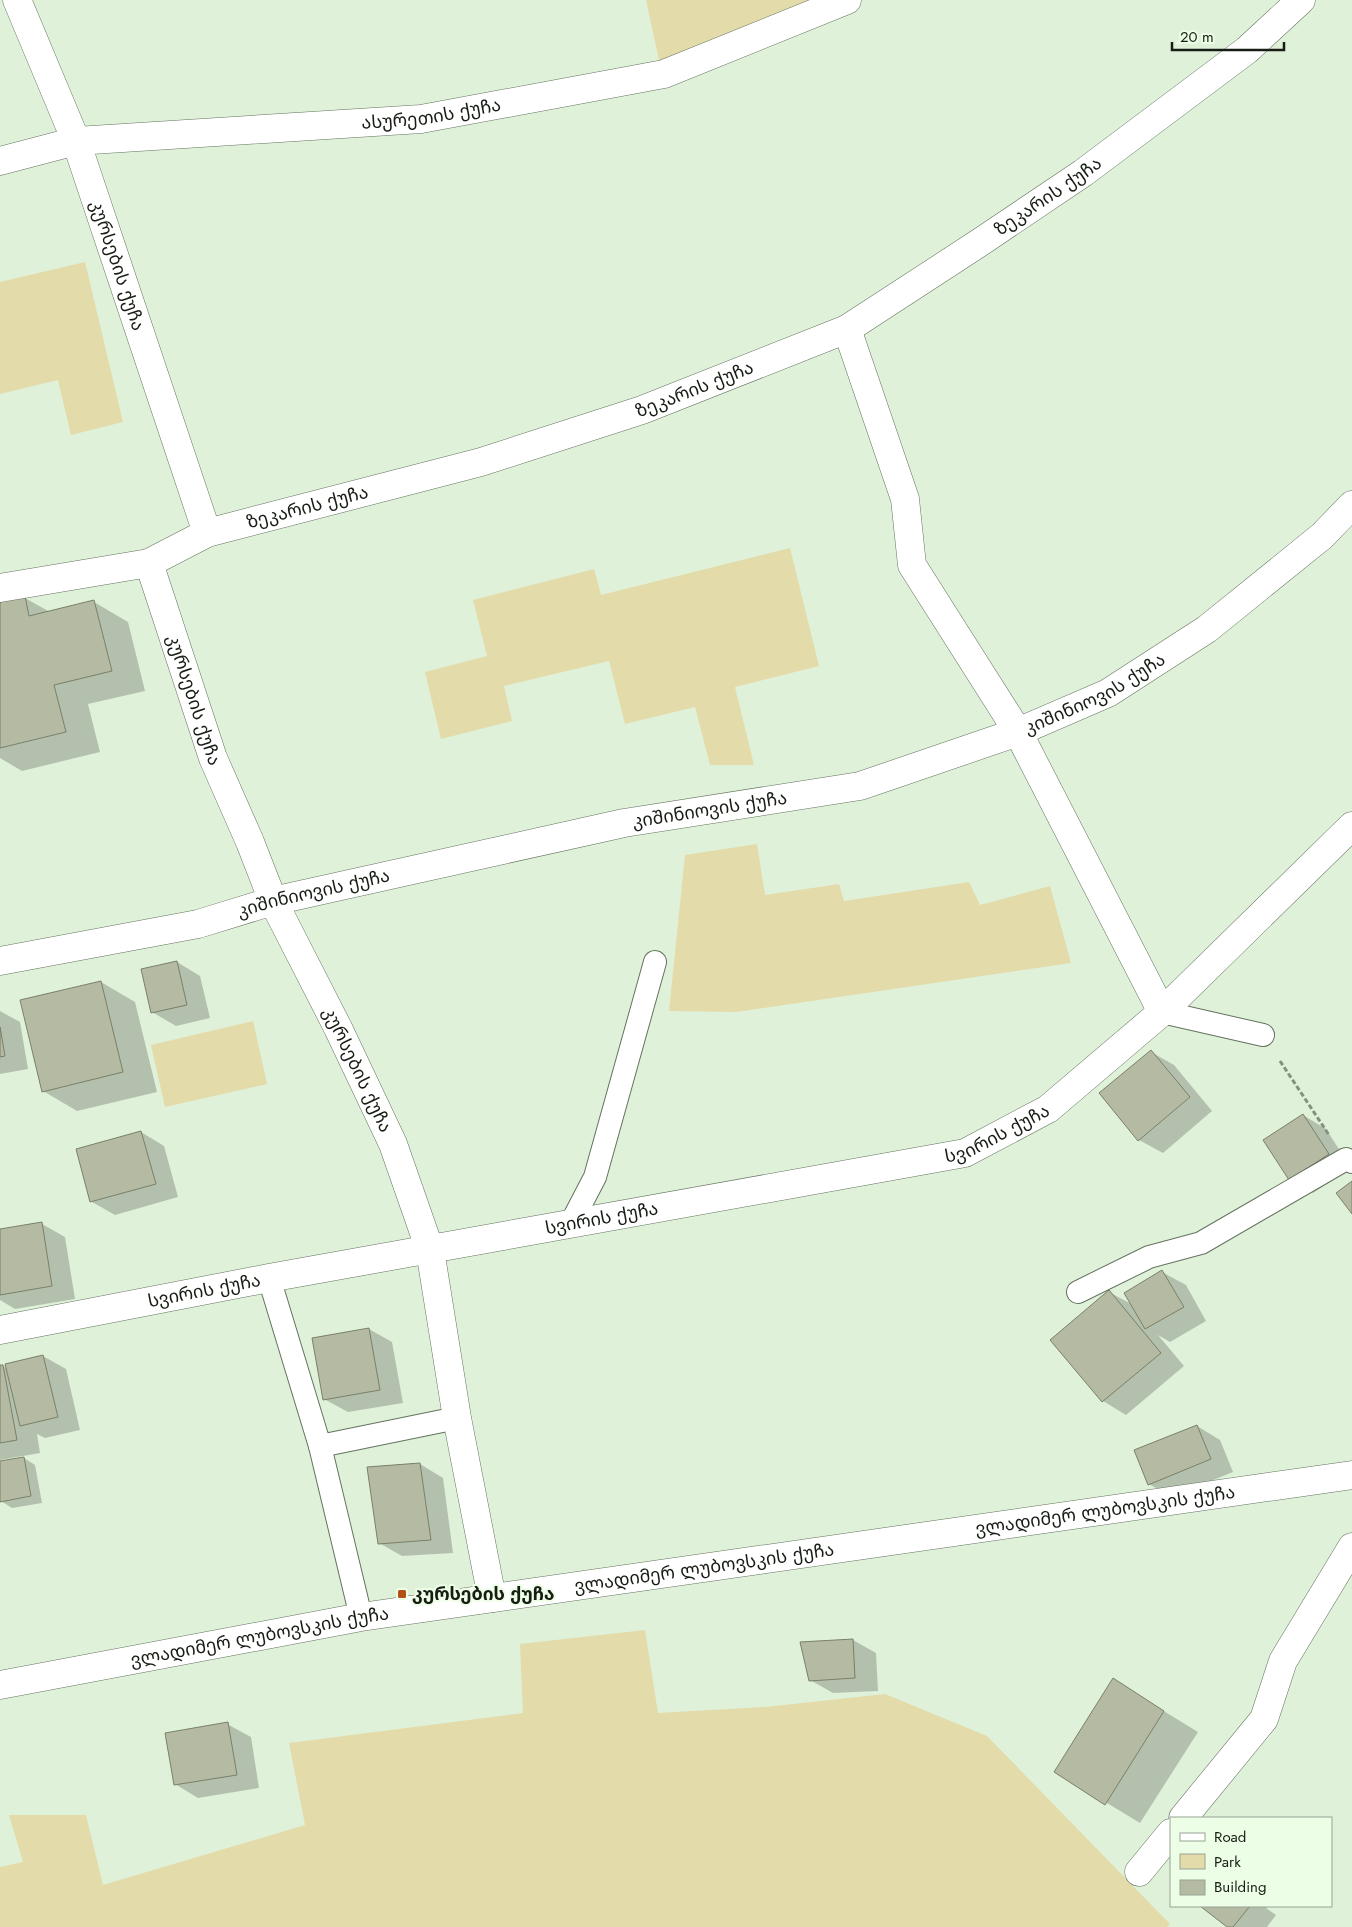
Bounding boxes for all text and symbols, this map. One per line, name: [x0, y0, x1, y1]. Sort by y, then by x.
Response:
scale bar: [1172, 20, 1284, 52]
text: 20 m: [1180, 26, 1214, 48]
street label: ასურეთის ქუჩა: [361, 91, 503, 136]
street label: ზეკარის ქუჩა: [989, 150, 1107, 242]
street label: კურსების ქუჩა: [84, 197, 151, 334]
street label: ზეკარის ქუჩა: [632, 354, 757, 424]
street label: ზეკარის ქუჩა: [244, 479, 371, 535]
street label: კურსების ქუჩა: [160, 631, 228, 770]
street label: კიშინიოვის ქუჩა: [1020, 646, 1170, 741]
street label: კიშინიოვის ქუჩა: [630, 785, 789, 835]
street label: კიშინიოვის ქუჩა: [234, 862, 392, 924]
street label: კურსების ქუჩა: [316, 1002, 399, 1137]
street label: სვირის ქუჩა: [943, 1097, 1054, 1169]
street label: სვირის ქუჩა: [543, 1195, 660, 1241]
street label: სვირის ქუჩა: [146, 1267, 263, 1314]
street label: ვლადიმერ ლუბოვსკის ქუჩა: [973, 1479, 1237, 1542]
street label: ვლადიმერ ლუბოვსკის ქუჩა: [572, 1536, 836, 1599]
place label: კურსების ქუჩა: [412, 1581, 555, 1607]
marker: კურსების ქუჩა: [396, 1588, 408, 1600]
street label: ვლადიმერ ლუბოვსკის ქუჩა: [128, 1600, 390, 1673]
legend: [1170, 1817, 1332, 1907]
text: Road: [1214, 1826, 1246, 1848]
text: Park: [1214, 1851, 1241, 1873]
text: Building: [1214, 1876, 1266, 1898]

